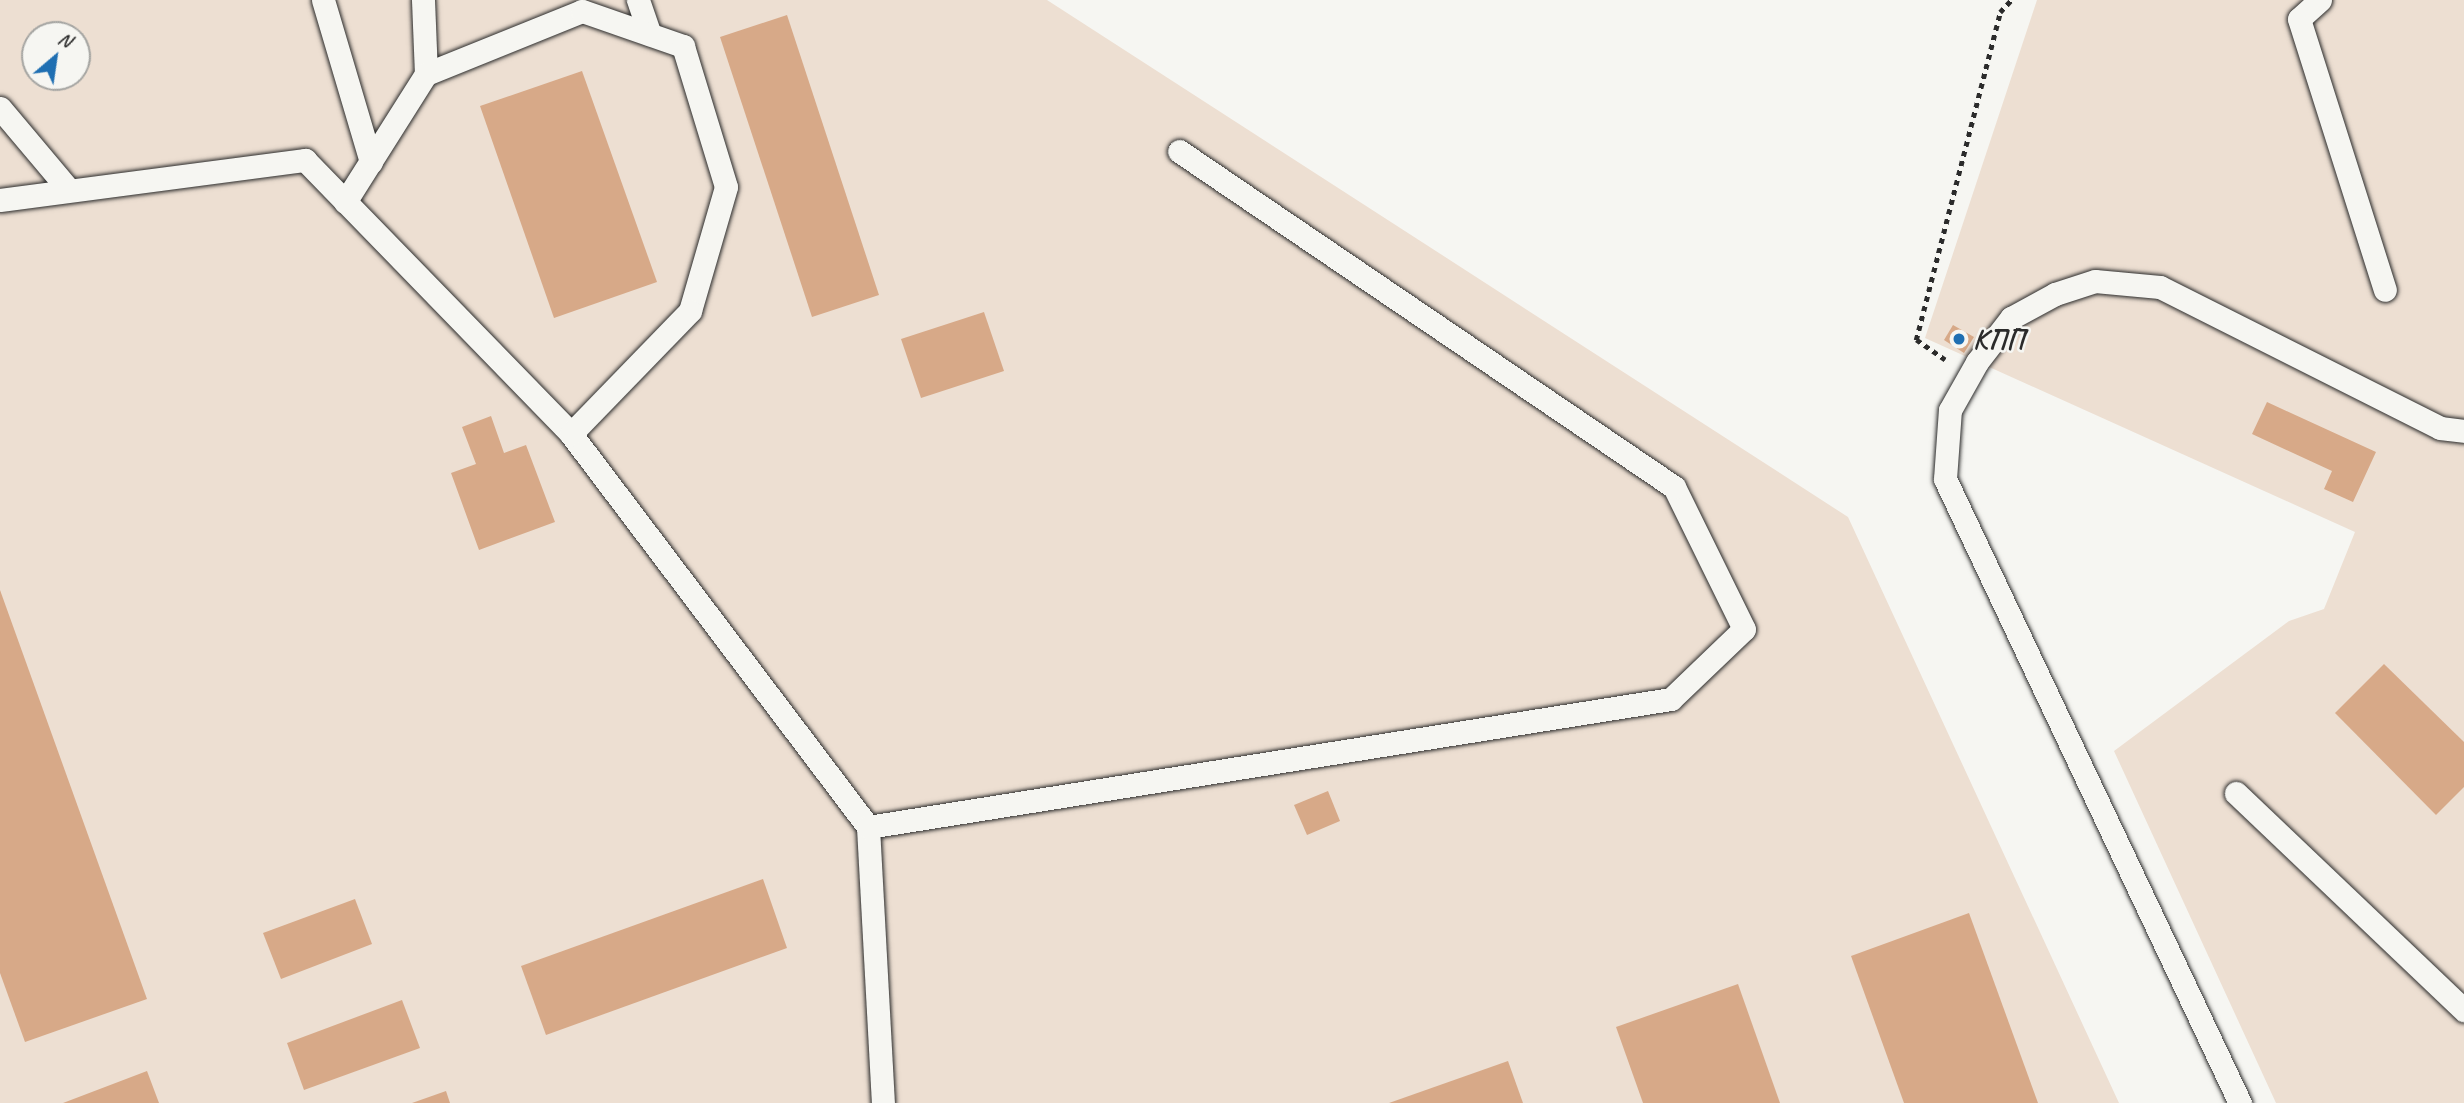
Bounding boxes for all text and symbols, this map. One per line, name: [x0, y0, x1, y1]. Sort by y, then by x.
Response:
north arrow: [21, 21, 91, 91]
text: N: [54, 26, 76, 53]
place label: КПП: [1973, 322, 2025, 356]
marker: КПП: [1951, 331, 1967, 347]

